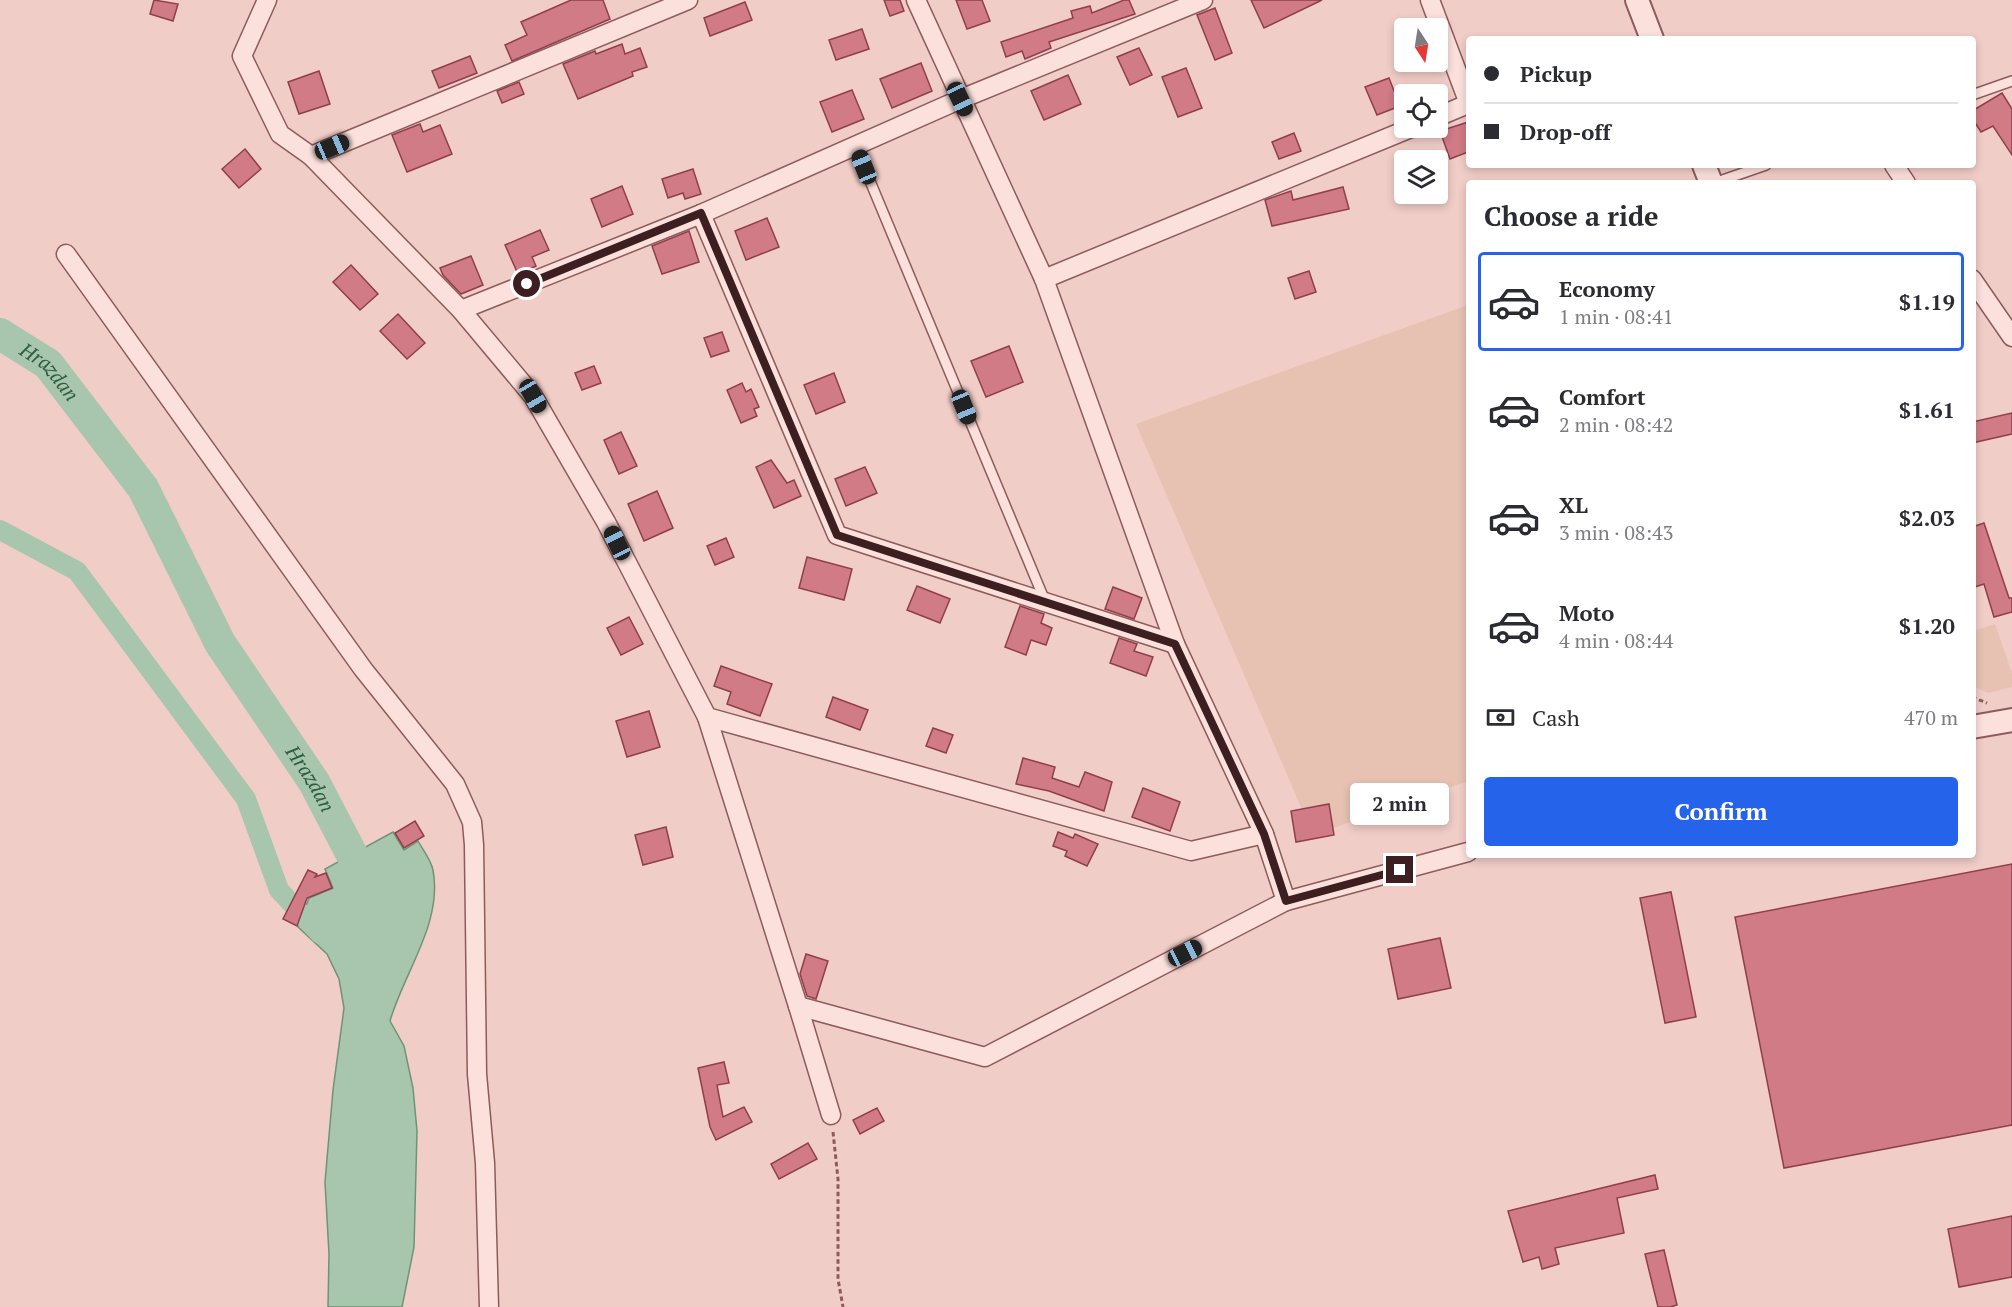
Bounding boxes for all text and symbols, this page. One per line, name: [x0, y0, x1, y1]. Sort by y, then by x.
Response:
north arrow: [1394, 18, 1448, 72]
map controls: [1394, 18, 1448, 204]
text: Pickup: [1520, 59, 1592, 88]
car: [944, 79, 976, 119]
button: locate: [1394, 84, 1448, 138]
text: Drop-off: [1520, 117, 1611, 146]
car: [312, 132, 352, 162]
car: [849, 147, 879, 187]
button: layers: [1394, 150, 1448, 204]
text: Choose a ride: [1484, 198, 1659, 234]
route start: [513, 270, 540, 297]
text: Economy: [1559, 274, 1655, 303]
icon: car: [1487, 275, 1541, 329]
text: $1.19: [1899, 287, 1955, 316]
text: 1 min · 08:41: [1559, 303, 1673, 330]
water label: Hrazdan: [14, 335, 86, 406]
car: [516, 376, 550, 416]
text: Comfort: [1559, 382, 1645, 411]
icon: car: [1487, 383, 1541, 437]
car: [949, 387, 979, 427]
text: $1.61: [1899, 395, 1955, 424]
text: 2 min · 08:42: [1559, 411, 1673, 438]
text: XL: [1559, 490, 1588, 519]
icon: car: [1487, 491, 1541, 545]
text: $2.03: [1899, 503, 1955, 532]
text: 3 min · 08:43: [1559, 519, 1673, 546]
car: [601, 523, 633, 563]
text: Moto: [1559, 598, 1614, 627]
icon: car: [1487, 599, 1541, 653]
text: $1.20: [1899, 611, 1955, 640]
text: 4 min · 08:44: [1559, 627, 1673, 654]
icon: cash: [1484, 701, 1517, 734]
text: Cash: [1532, 703, 1580, 732]
text: 470 m: [1904, 704, 1958, 731]
water label: Hrazdan: [279, 739, 341, 817]
button: Confirm: [1484, 777, 1958, 846]
callout: 2 min: [1350, 783, 1450, 825]
text: 2 min: [1372, 790, 1427, 817]
route end: [1386, 856, 1413, 883]
car: [1165, 937, 1205, 969]

